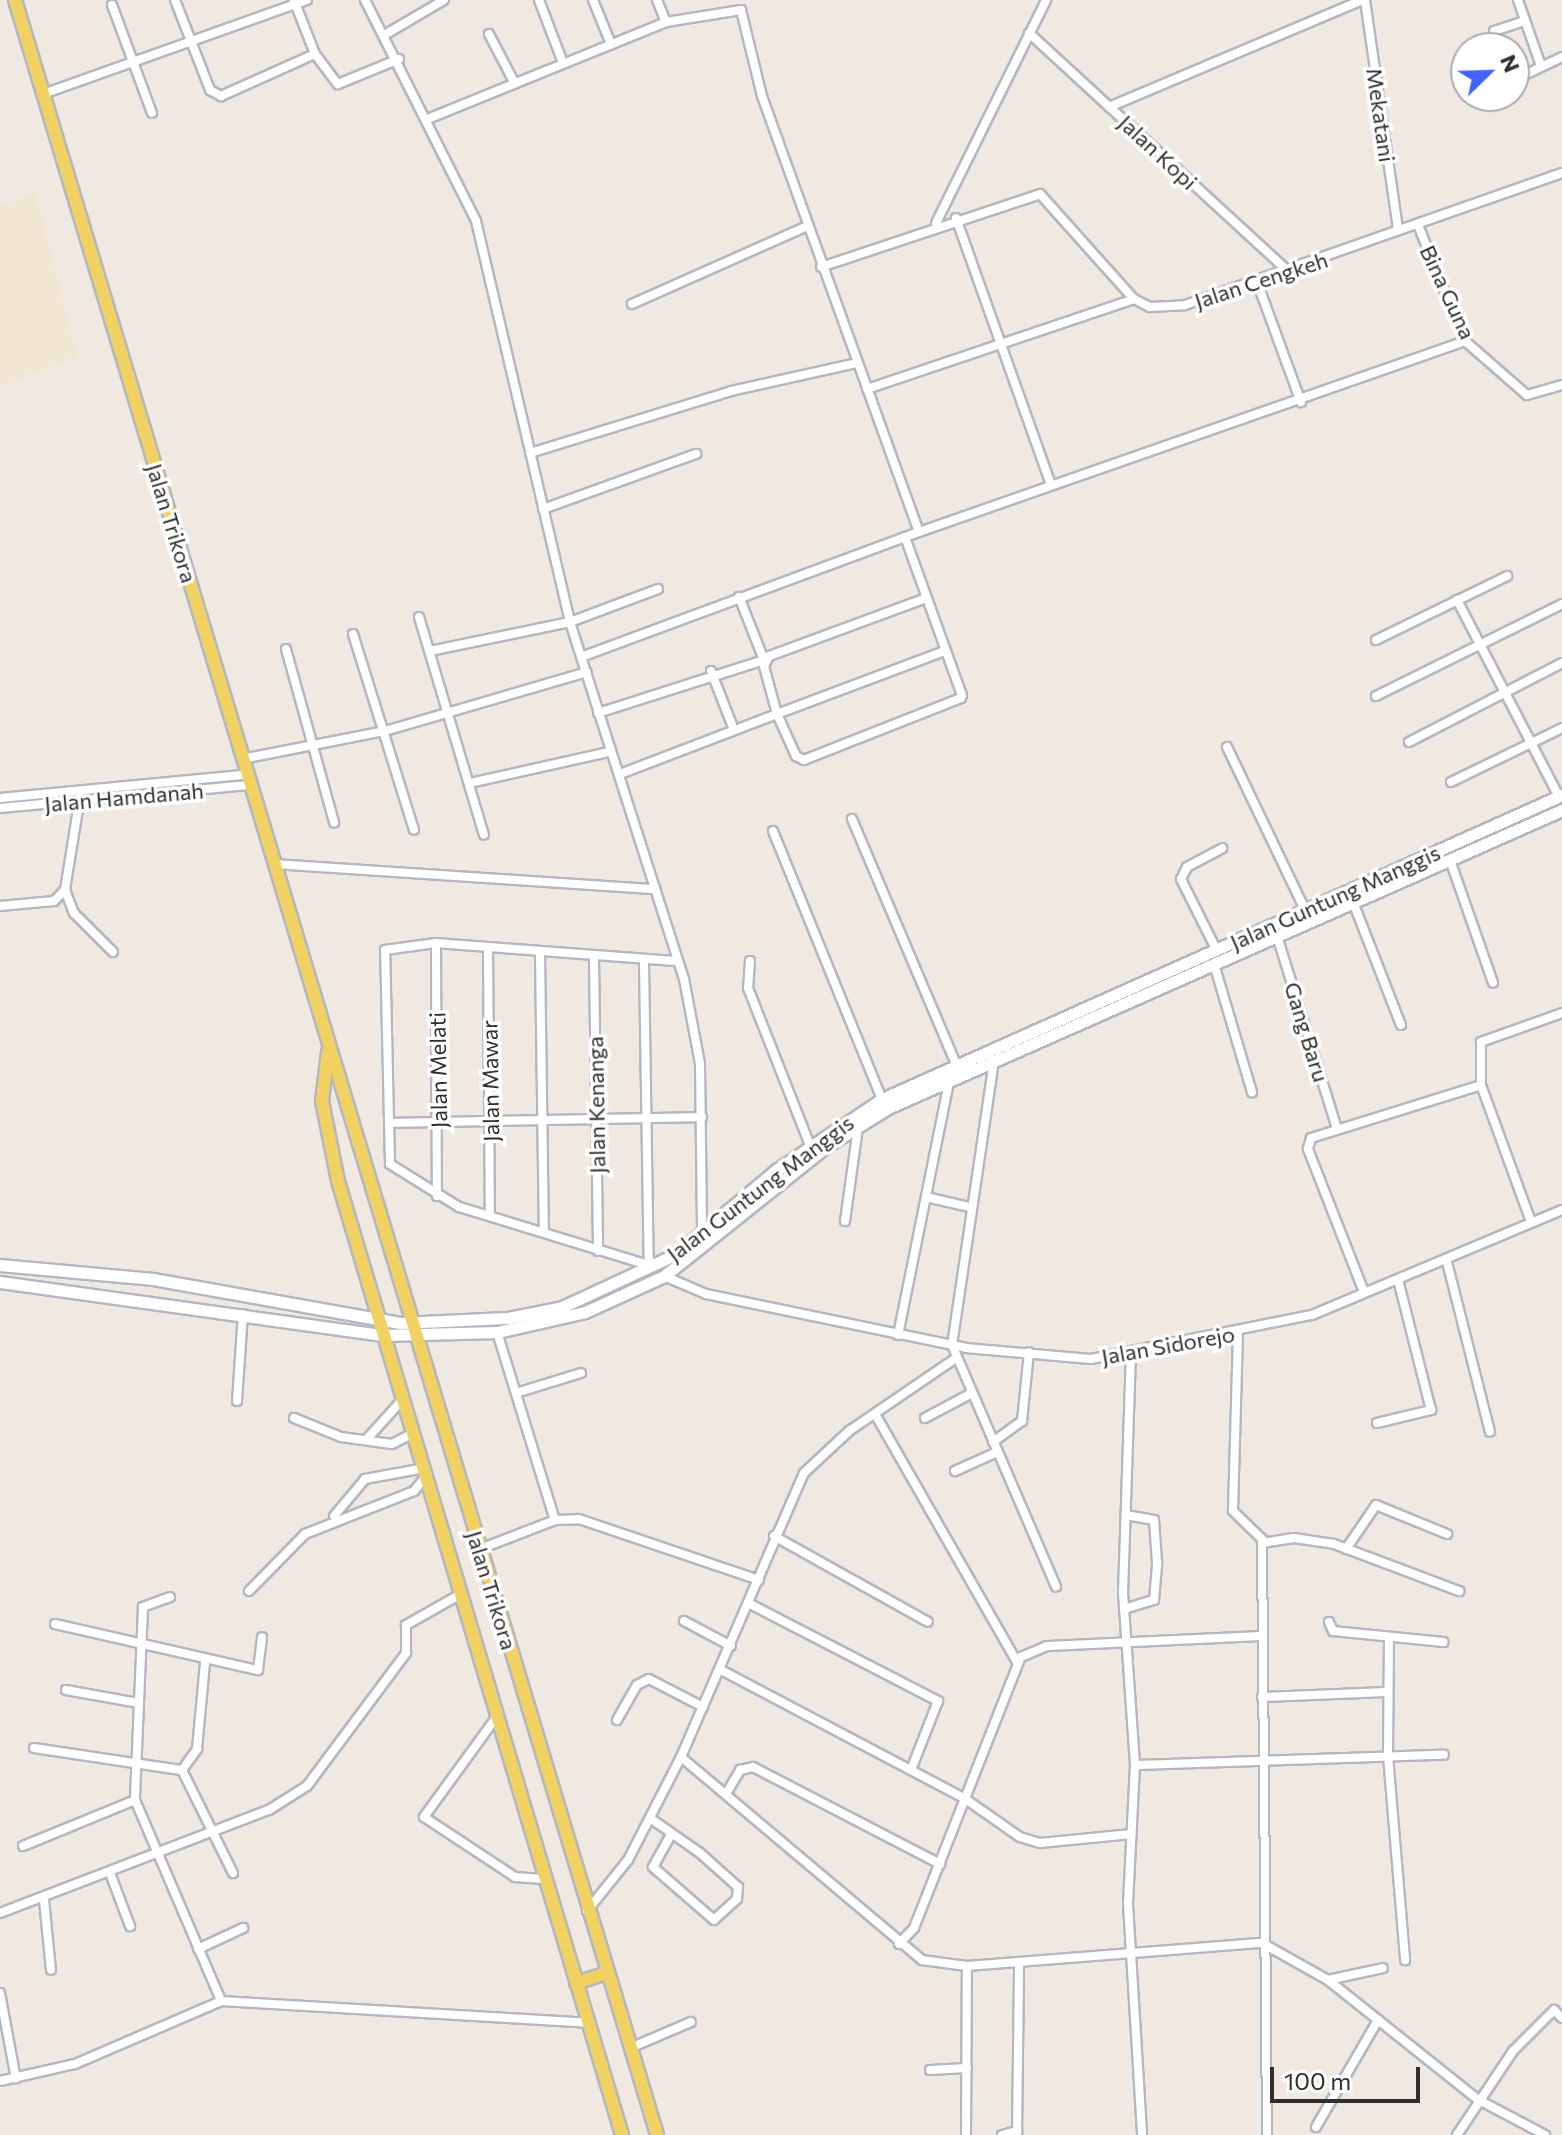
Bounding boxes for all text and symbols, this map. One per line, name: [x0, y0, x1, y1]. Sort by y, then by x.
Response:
north arrow: [1450, 32, 1530, 112]
text: N: [1495, 50, 1526, 76]
street label: Mekatani: [1361, 66, 1401, 164]
street label: Jalan Kopi: [1113, 109, 1203, 195]
street label: Bina Guna: [1415, 241, 1481, 343]
street label: Jalan Cengkeh: [1191, 246, 1331, 314]
street label: Jalan Trikora: [141, 460, 203, 586]
street label: Jalan Hamdanah: [43, 777, 205, 817]
street label: Jalan Guntung Manggis: [1226, 839, 1444, 955]
street label: Gang Baru: [1279, 979, 1335, 1085]
street label: Jalan Melati: [424, 1012, 452, 1128]
street label: Jalan Mawar: [476, 1020, 504, 1142]
street label: Jalan Kenanga: [582, 1036, 610, 1174]
street label: Jalan Guntung Manggis: [661, 1109, 859, 1267]
street label: Jalan Sidorejo: [1099, 1320, 1237, 1370]
street label: Jalan Trikora: [461, 1527, 523, 1653]
scale bar: [1274, 2051, 1424, 2101]
text: 100 m: [1284, 2066, 1351, 2095]

